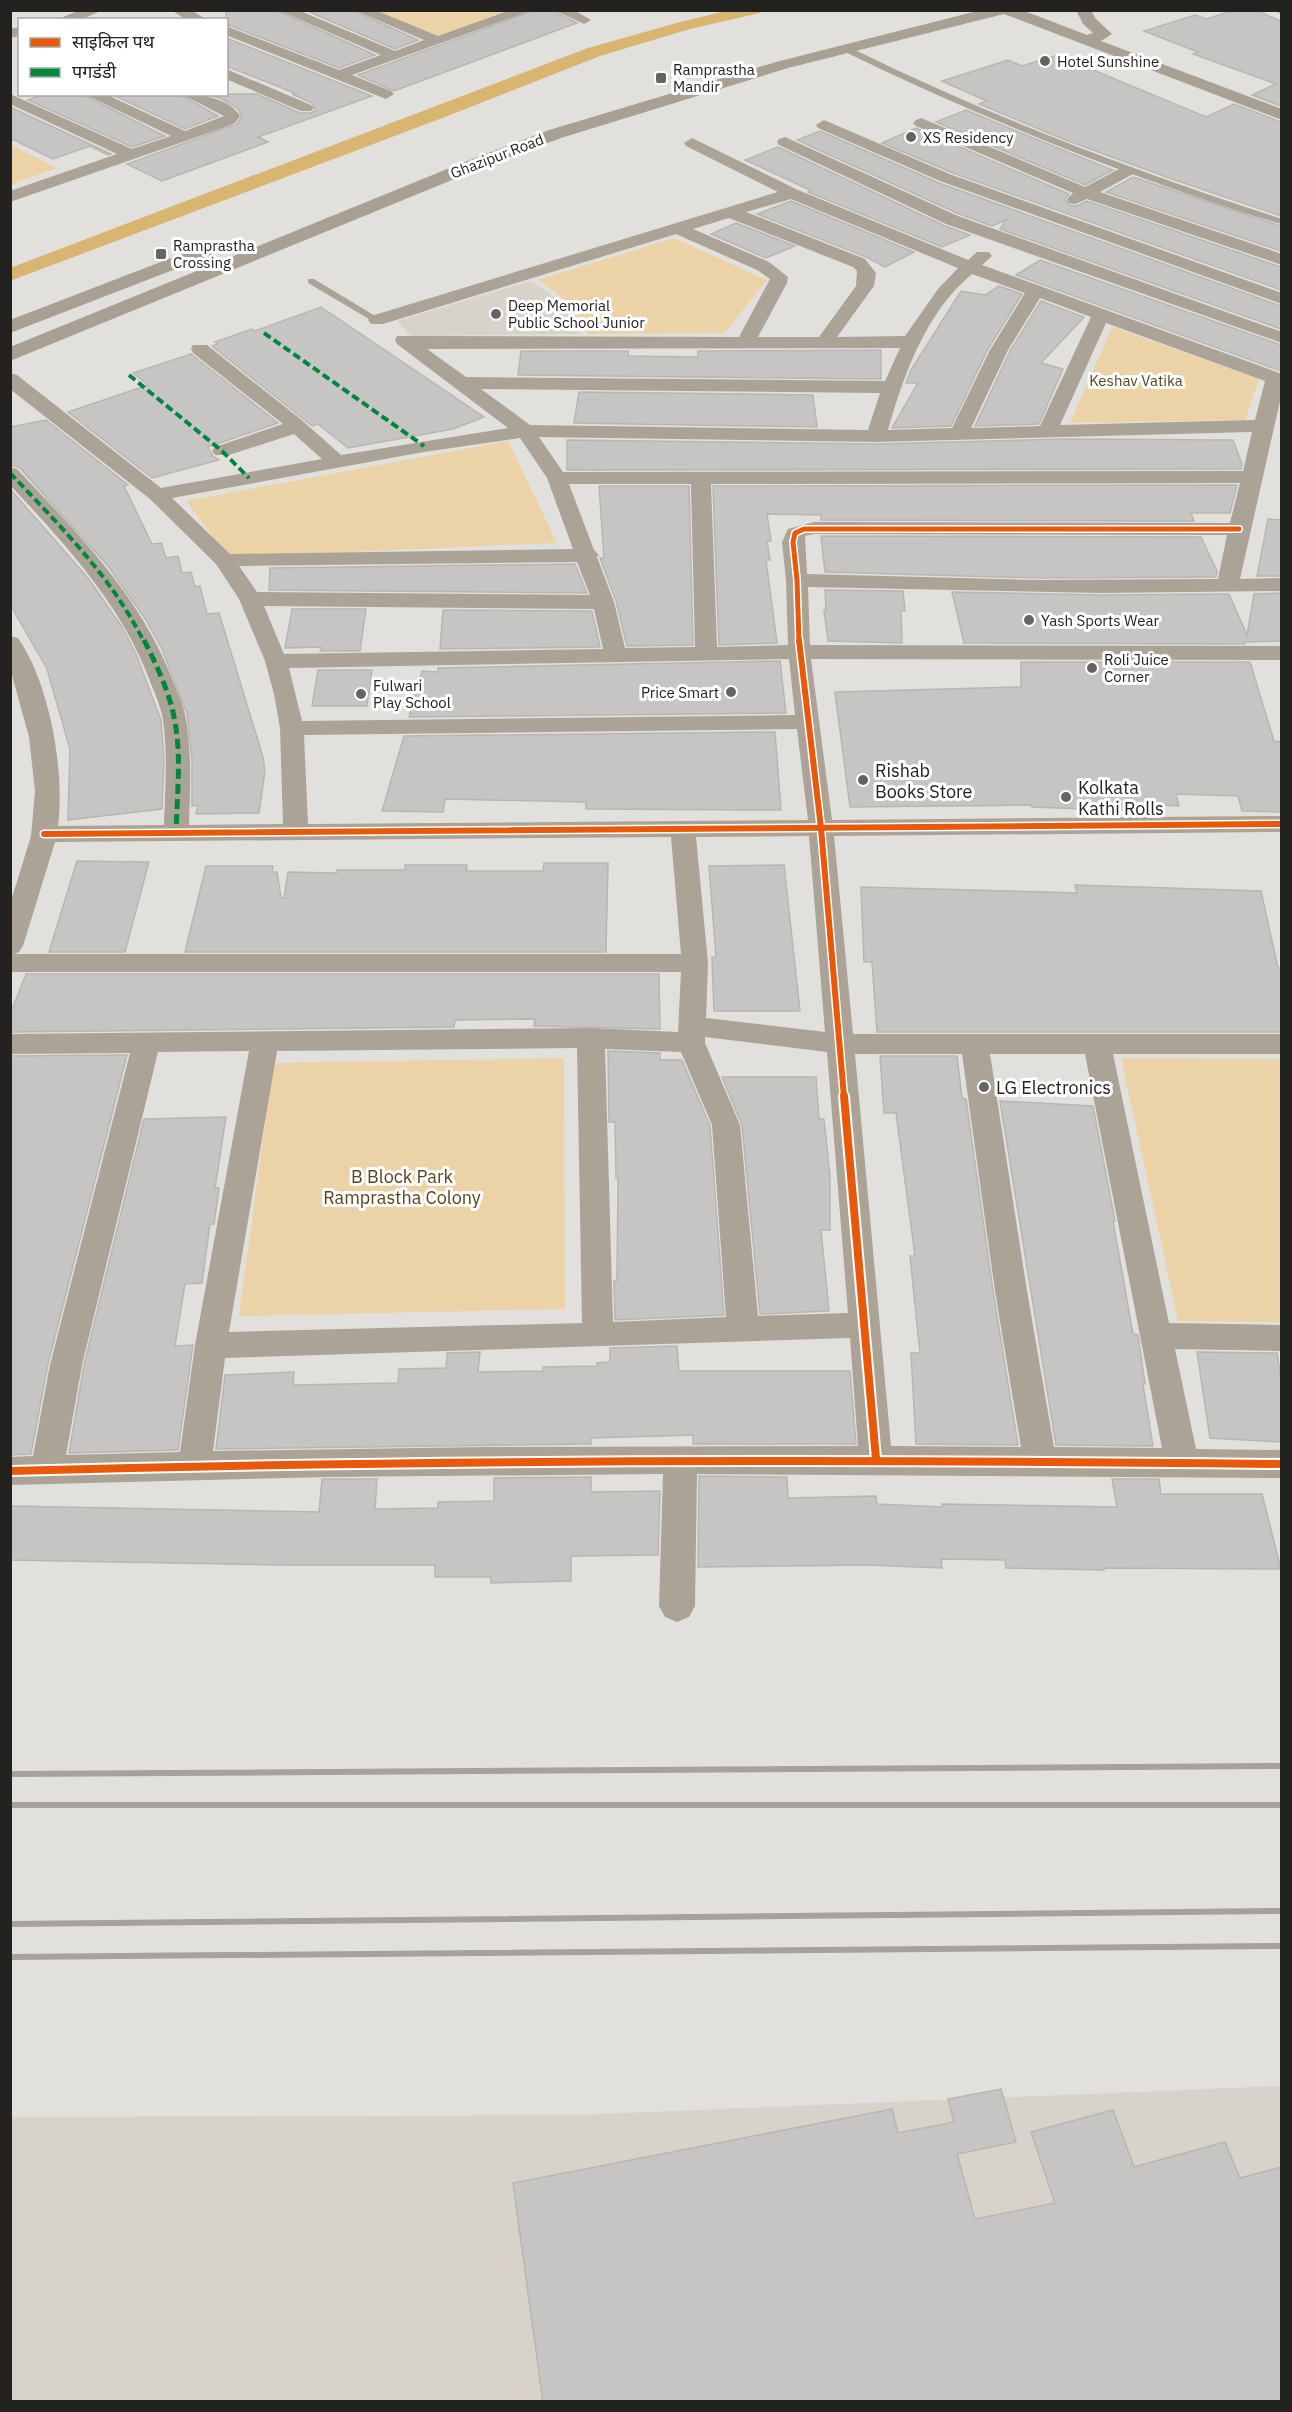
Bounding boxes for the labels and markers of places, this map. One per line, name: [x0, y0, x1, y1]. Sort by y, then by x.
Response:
place label: Hotel Sunshine: [1057, 52, 1159, 71]
marker: Hotel Sunshine: [1038, 54, 1052, 68]
place label: Ramprastha Mandir: [673, 60, 755, 96]
marker: Ramprastha Mandir: [654, 71, 668, 85]
place label: XS Residency: [923, 128, 1014, 147]
marker: XS Residency: [904, 130, 918, 144]
place label: Ramprastha Crossing: [173, 236, 255, 272]
marker: Ramprastha Crossing: [154, 247, 168, 261]
place label: Deep Memorial Public School Junior: [508, 296, 645, 332]
marker: Deep Memorial Public School Junior: [489, 307, 503, 321]
place label: Yash Sports Wear: [1041, 611, 1159, 630]
marker: Yash Sports Wear: [1022, 613, 1036, 627]
place label: Roli Juice Corner: [1104, 650, 1169, 686]
marker: Roli Juice Corner: [1085, 661, 1099, 675]
place label: Fulwari Play School: [373, 676, 451, 712]
place label: Price Smart: [641, 683, 719, 702]
marker: Price Smart: [724, 685, 738, 699]
marker: Fulwari Play School: [354, 687, 368, 701]
place label: Rishab Books Store: [875, 759, 973, 803]
marker: Rishab Books Store: [856, 773, 870, 787]
place label: Kolkata Kathi Rolls: [1078, 776, 1164, 820]
marker: Kolkata Kathi Rolls: [1059, 790, 1073, 804]
place label: LG Electronics: [996, 1076, 1111, 1099]
marker: LG Electronics: [977, 1080, 991, 1094]

